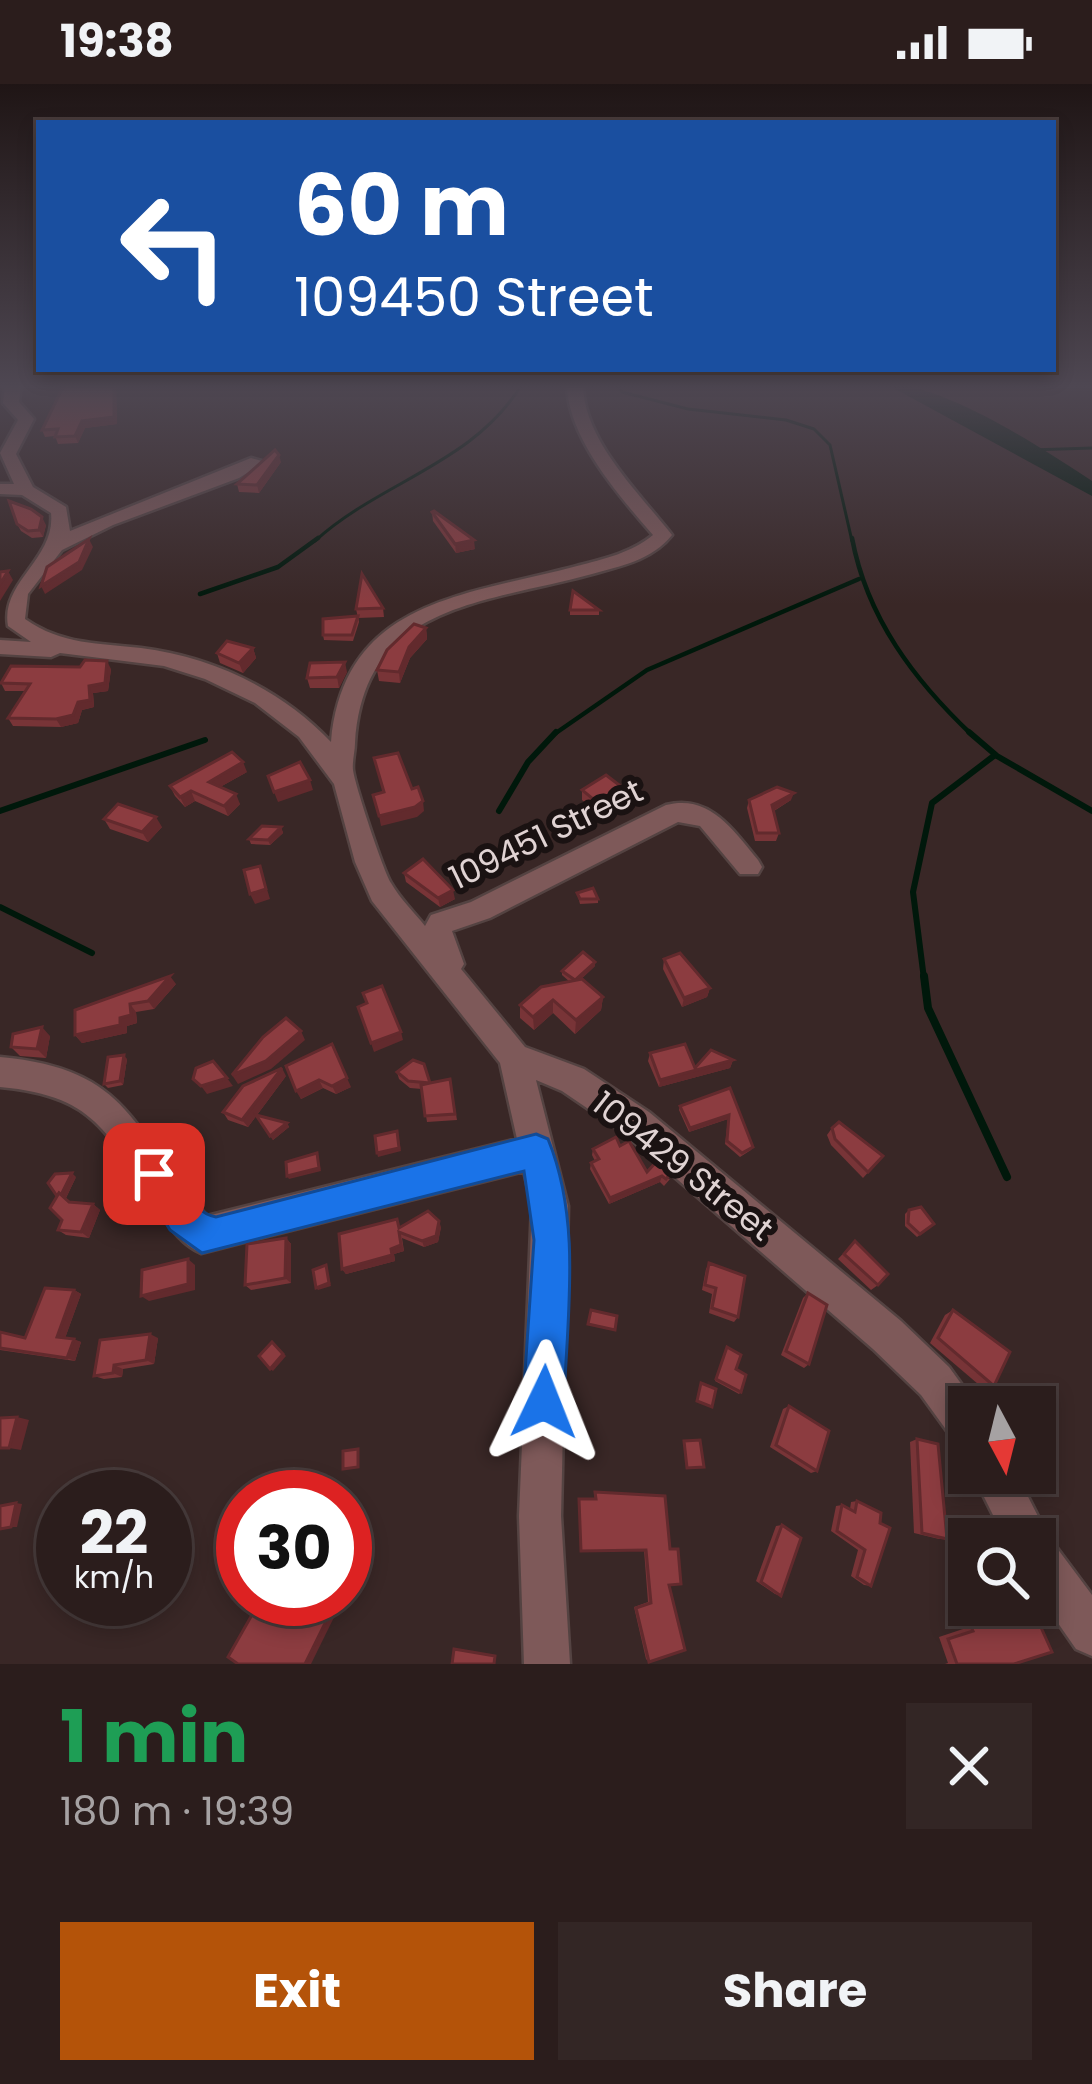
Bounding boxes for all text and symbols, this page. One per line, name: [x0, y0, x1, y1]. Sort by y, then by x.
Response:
text: 19:38: [60, 10, 174, 73]
text: 60 m: [294, 147, 509, 264]
icon: left: [96, 168, 252, 324]
text: 109450 Street: [294, 259, 654, 335]
street label: 109451 Street: [442, 767, 650, 901]
street label: 109429 Street: [583, 1080, 783, 1252]
pin: [103, 1123, 205, 1225]
icon: arrive: [121, 1141, 187, 1207]
position arrow: [481, 1339, 607, 1465]
north arrow: [948, 1386, 1056, 1494]
map controls: [948, 1386, 1056, 1626]
speed limit sign: 30: [216, 1470, 372, 1626]
text: 22: [80, 1491, 148, 1575]
button: search: [948, 1518, 1056, 1626]
text: km/h: [74, 1556, 154, 1599]
text: 1 min: [60, 1686, 248, 1787]
button: close: [906, 1703, 1032, 1829]
text: 180 m · 19:39: [60, 1784, 294, 1839]
button: Exit: [60, 1922, 534, 2060]
button: Share: [558, 1922, 1032, 2060]

